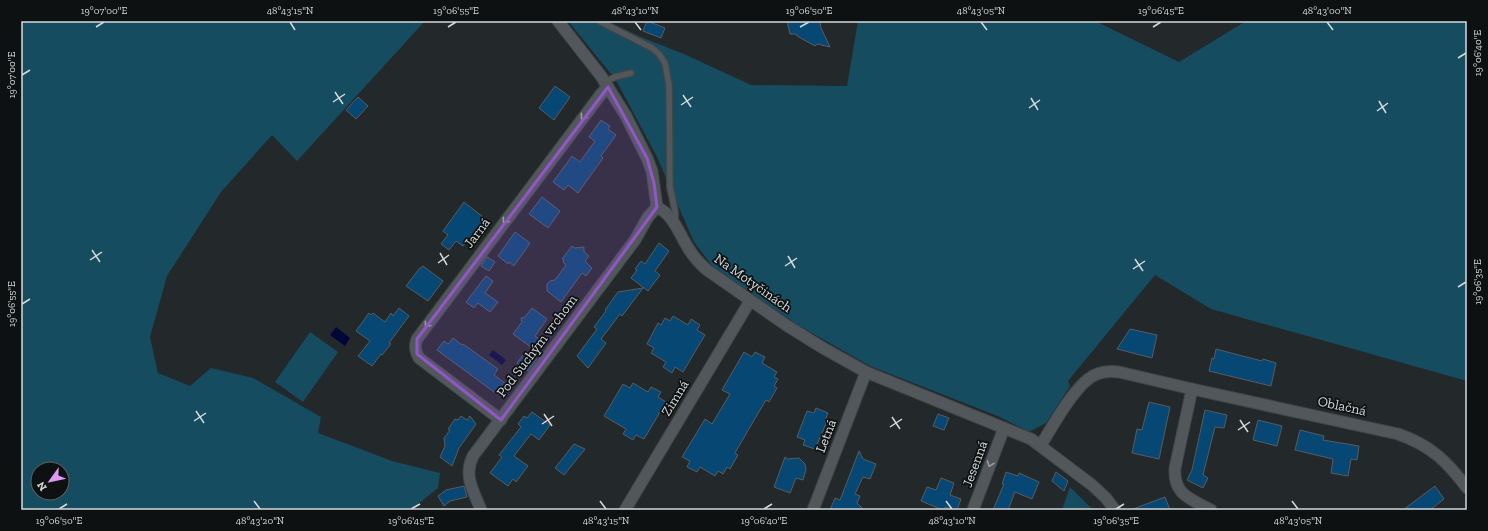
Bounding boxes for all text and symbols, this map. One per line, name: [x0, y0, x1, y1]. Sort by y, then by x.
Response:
text: 19°07'00"E: [81, 5, 127, 17]
text: 48°43'15"N: [267, 5, 314, 17]
text: 19°06'55"E: [433, 5, 479, 17]
text: 48°43'10"N: [611, 5, 659, 17]
text: 19°06'50"E: [786, 5, 832, 17]
text: 48°43'05"N: [957, 5, 1006, 17]
text: 19°06'45"E: [1138, 5, 1184, 17]
text: 48°43'00"N: [1302, 5, 1352, 17]
text: 19°06'40"E: [1472, 30, 1484, 76]
text: 19°07'00"E: [6, 52, 18, 98]
one-way arrow: [581, 112, 588, 119]
street label: Jarná: [460, 214, 494, 251]
one-way arrow: [503, 216, 510, 223]
street label: Na Motyčinách: [711, 250, 795, 316]
text: 19°06'35"E: [1472, 259, 1484, 305]
text: 19°06'55"E: [6, 281, 18, 327]
street label: Pod Suchým vrchom: [493, 291, 581, 401]
one-way arrow: [425, 320, 432, 327]
street label: Zimná: [658, 377, 692, 419]
street label: Oblačná: [1316, 393, 1368, 419]
street label: Letná: [812, 417, 840, 455]
street label: Jesenná: [959, 438, 991, 490]
north arrow: [30, 461, 70, 501]
one-way arrow: [987, 461, 995, 468]
text: N: [34, 479, 50, 493]
text: 19°06'50"E: [36, 515, 82, 527]
text: 48°43'20"N: [236, 515, 285, 527]
text: 19°06'45"E: [388, 515, 434, 527]
text: 48°43'15"N: [583, 515, 630, 527]
text: 19°06'40"E: [741, 515, 787, 527]
text: 48°43'10"N: [928, 515, 976, 527]
text: 19°06'35"E: [1093, 515, 1139, 527]
text: 48°43'05"N: [1274, 515, 1323, 527]

